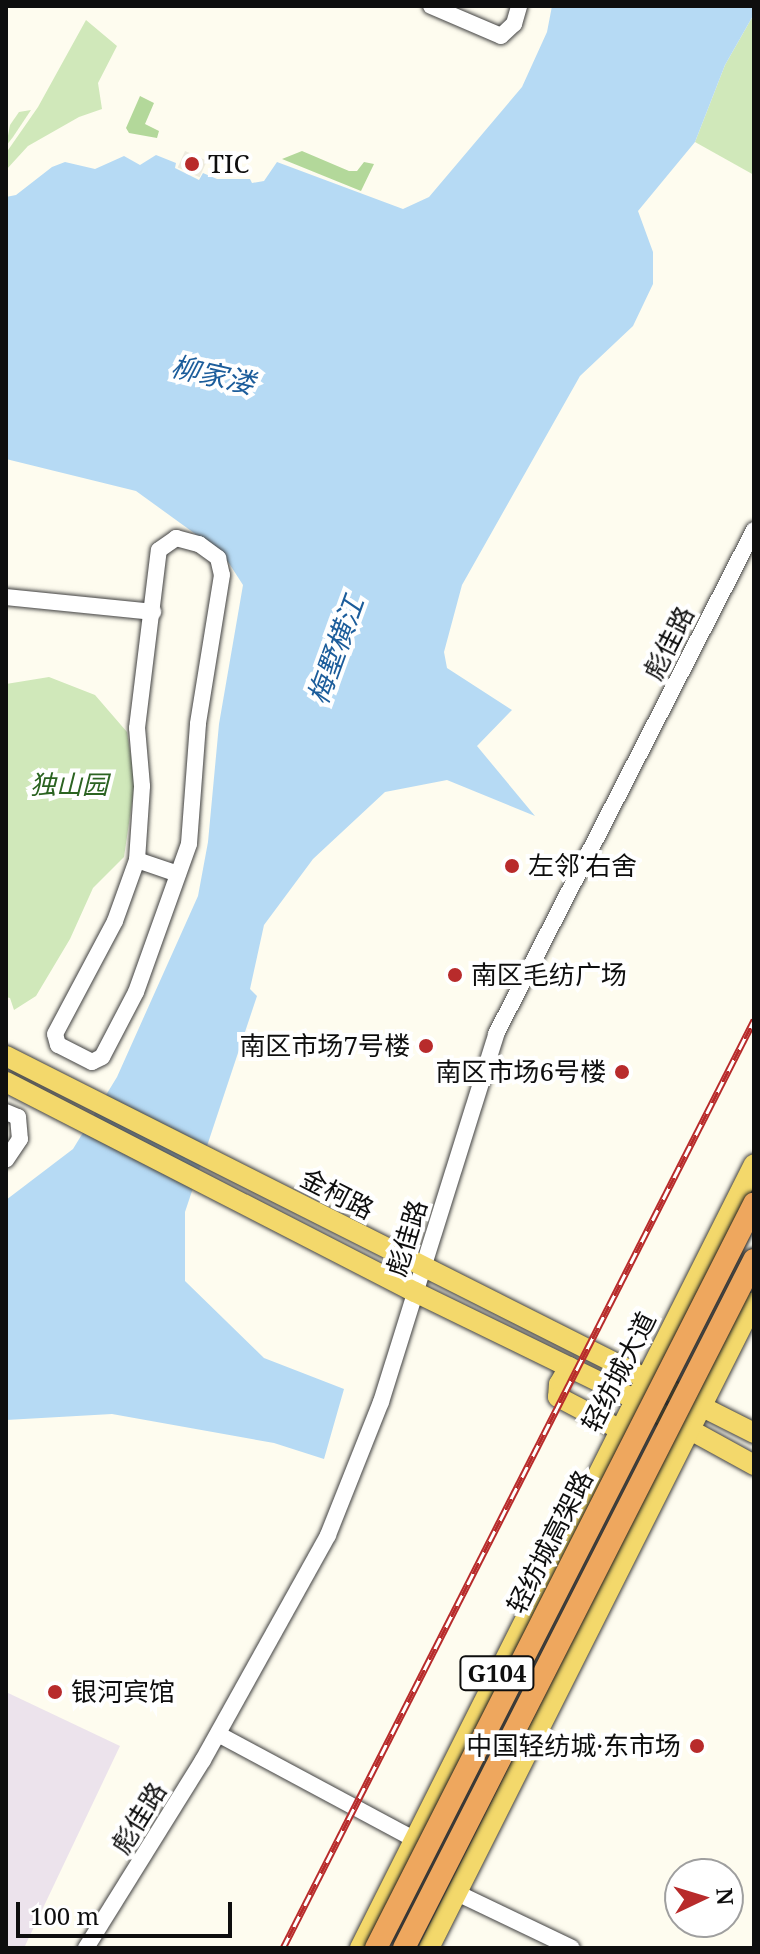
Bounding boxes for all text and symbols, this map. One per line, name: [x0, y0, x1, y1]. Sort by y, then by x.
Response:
place label: TIC: [208, 148, 249, 180]
marker: TIC: [183, 155, 201, 173]
water label: 柳家溇: [168, 348, 258, 400]
water label: 梅墅横江: [300, 592, 370, 708]
street label: 彪佳路: [637, 601, 701, 685]
park label: 独山园: [30, 769, 108, 801]
place label: 左邻˙右舍: [528, 850, 637, 882]
marker: 左邻˙右舍: [503, 857, 521, 875]
place label: 南区毛纺广场: [471, 959, 627, 991]
marker: 南区毛纺广场: [446, 966, 464, 984]
place label: 南区市场7号楼: [239, 1030, 410, 1062]
marker: 南区市场7号楼: [417, 1037, 435, 1055]
place label: 南区市场6号楼: [435, 1056, 606, 1088]
marker: 南区市场6号楼: [613, 1063, 631, 1081]
street label: 金柯路: [295, 1162, 379, 1226]
street label: 彪佳路: [381, 1196, 433, 1280]
street label: 轻纺城大道: [576, 1307, 662, 1437]
street label: 轻纺城高架路: [501, 1465, 599, 1619]
road number: G104: [459, 1653, 535, 1693]
place label: 银河宾馆: [71, 1676, 175, 1708]
marker: 银河宾馆: [46, 1683, 64, 1701]
place label: 中国轻纺城·东市场: [467, 1730, 681, 1762]
marker: 中国轻纺城·东市场: [688, 1737, 706, 1755]
street label: 彪佳路: [105, 1777, 173, 1859]
north arrow: [664, 1858, 744, 1938]
scale bar: [20, 1886, 236, 1936]
text: N: [710, 1887, 742, 1906]
text: 100 m: [30, 1899, 99, 1932]

